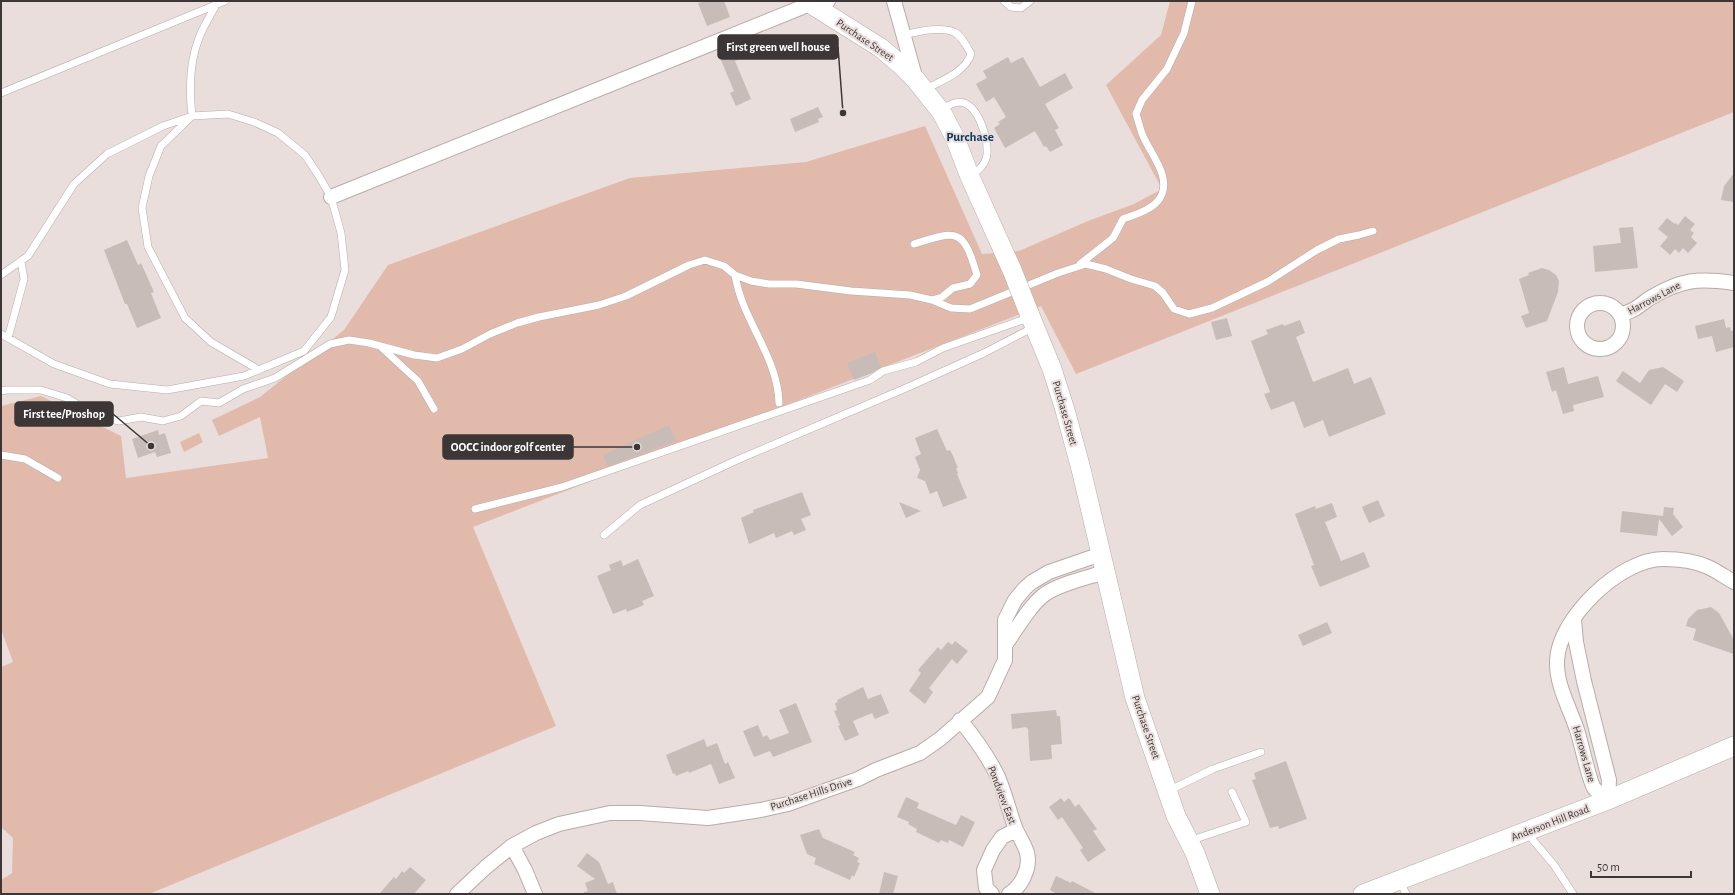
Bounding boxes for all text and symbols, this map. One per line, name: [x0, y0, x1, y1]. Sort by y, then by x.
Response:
street label: Purchase Street: [834, 17, 896, 63]
callout: First green well house: [718, 35, 838, 59]
text: First green well house: [726, 41, 830, 53]
district label: Purchase: [946, 131, 994, 144]
street label: Harrows Lane: [1626, 279, 1682, 317]
street label: Purchase Street: [1051, 380, 1080, 447]
callout: First tee/Proshop: [15, 402, 113, 426]
text: First tee/Proshop: [23, 408, 105, 420]
callout: OOCC indoor golf center: [443, 435, 573, 459]
text: OOCC indoor golf center: [451, 441, 566, 453]
street label: Purchase Street: [1130, 694, 1162, 761]
street label: Harrows Lane: [1571, 725, 1597, 783]
street label: Pondview East: [986, 764, 1018, 826]
street label: Purchase Hills Drive: [769, 776, 853, 812]
street label: Anderson Hill Road: [1510, 803, 1591, 843]
scale bar: [1591, 853, 1691, 879]
text: 50 m: [1597, 861, 1620, 873]

